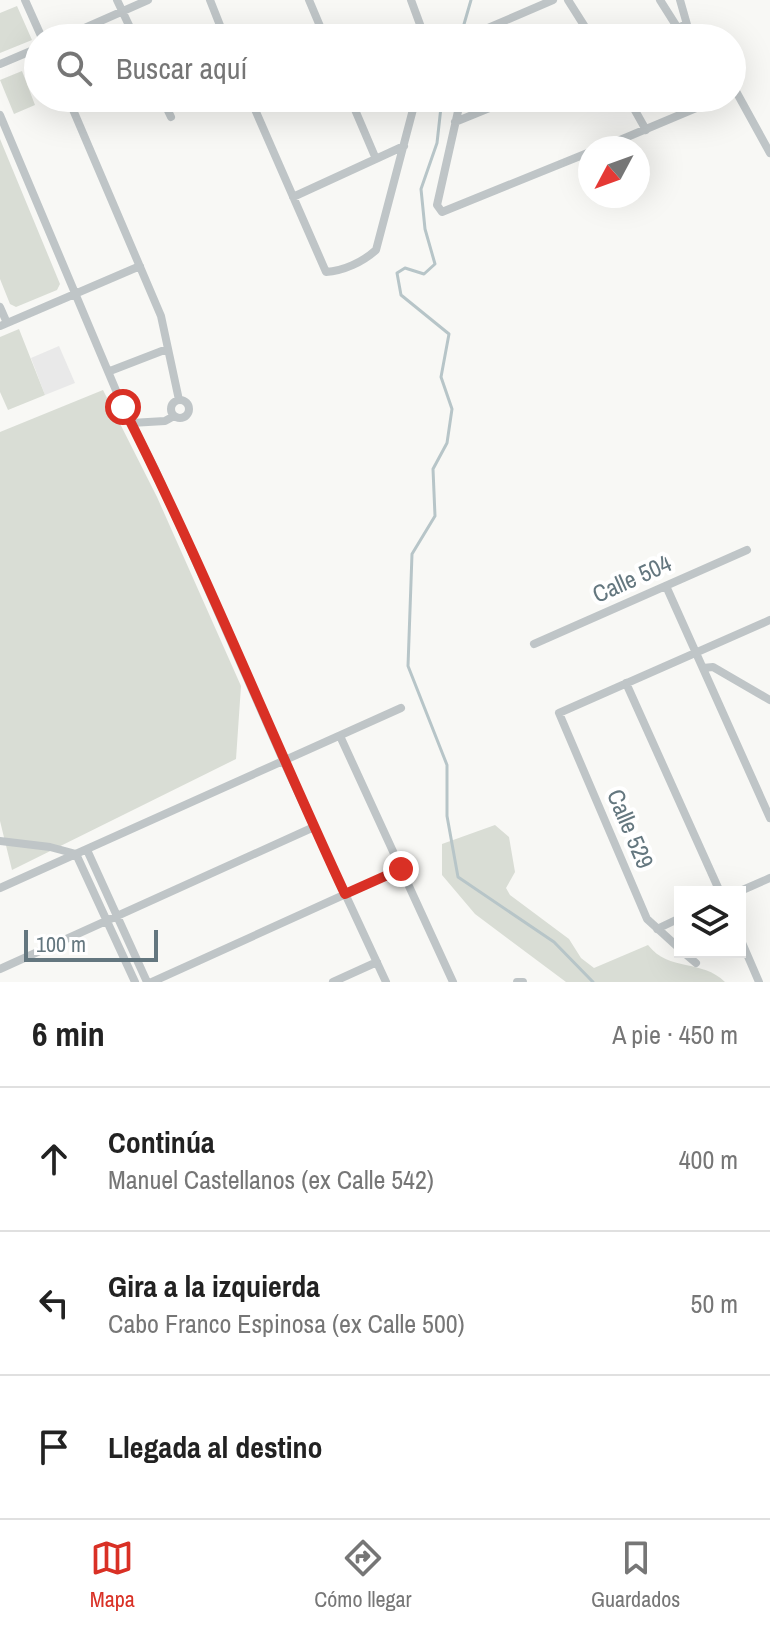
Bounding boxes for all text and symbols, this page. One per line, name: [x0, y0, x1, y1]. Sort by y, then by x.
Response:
search box: [24, 24, 746, 112]
icon: search: [52, 46, 96, 90]
text: Buscar aquí: [116, 48, 247, 88]
north arrow: [578, 136, 650, 208]
route start: [105, 389, 141, 425]
street label: Calle 504: [587, 547, 676, 610]
street label: Calle 529: [600, 784, 662, 873]
route end: [383, 851, 419, 887]
map controls: [674, 886, 746, 958]
button: layers: [674, 886, 746, 958]
scale bar: [24, 926, 158, 962]
text: 100 m: [36, 929, 86, 959]
text: 6 min: [32, 1011, 105, 1057]
text: A pie · 450 m: [612, 1017, 738, 1052]
text: Continúa: [108, 1122, 215, 1162]
icon: ahead: [32, 1137, 76, 1181]
text: 400 m: [679, 1142, 738, 1177]
text: Manuel Castellanos (ex Calle 542): [108, 1162, 434, 1197]
text: Gira a la izquierda: [108, 1266, 320, 1306]
icon: left: [32, 1281, 76, 1325]
text: 50 m: [691, 1286, 738, 1321]
text: Cabo Franco Espinosa (ex Calle 500): [108, 1306, 465, 1341]
icon: arrive: [32, 1425, 76, 1469]
text: Llegada al destino: [108, 1427, 323, 1467]
tab: Mapa: [90, 1536, 135, 1614]
tab: Cómo llegar: [314, 1536, 412, 1614]
tab: Guardados: [591, 1536, 680, 1614]

